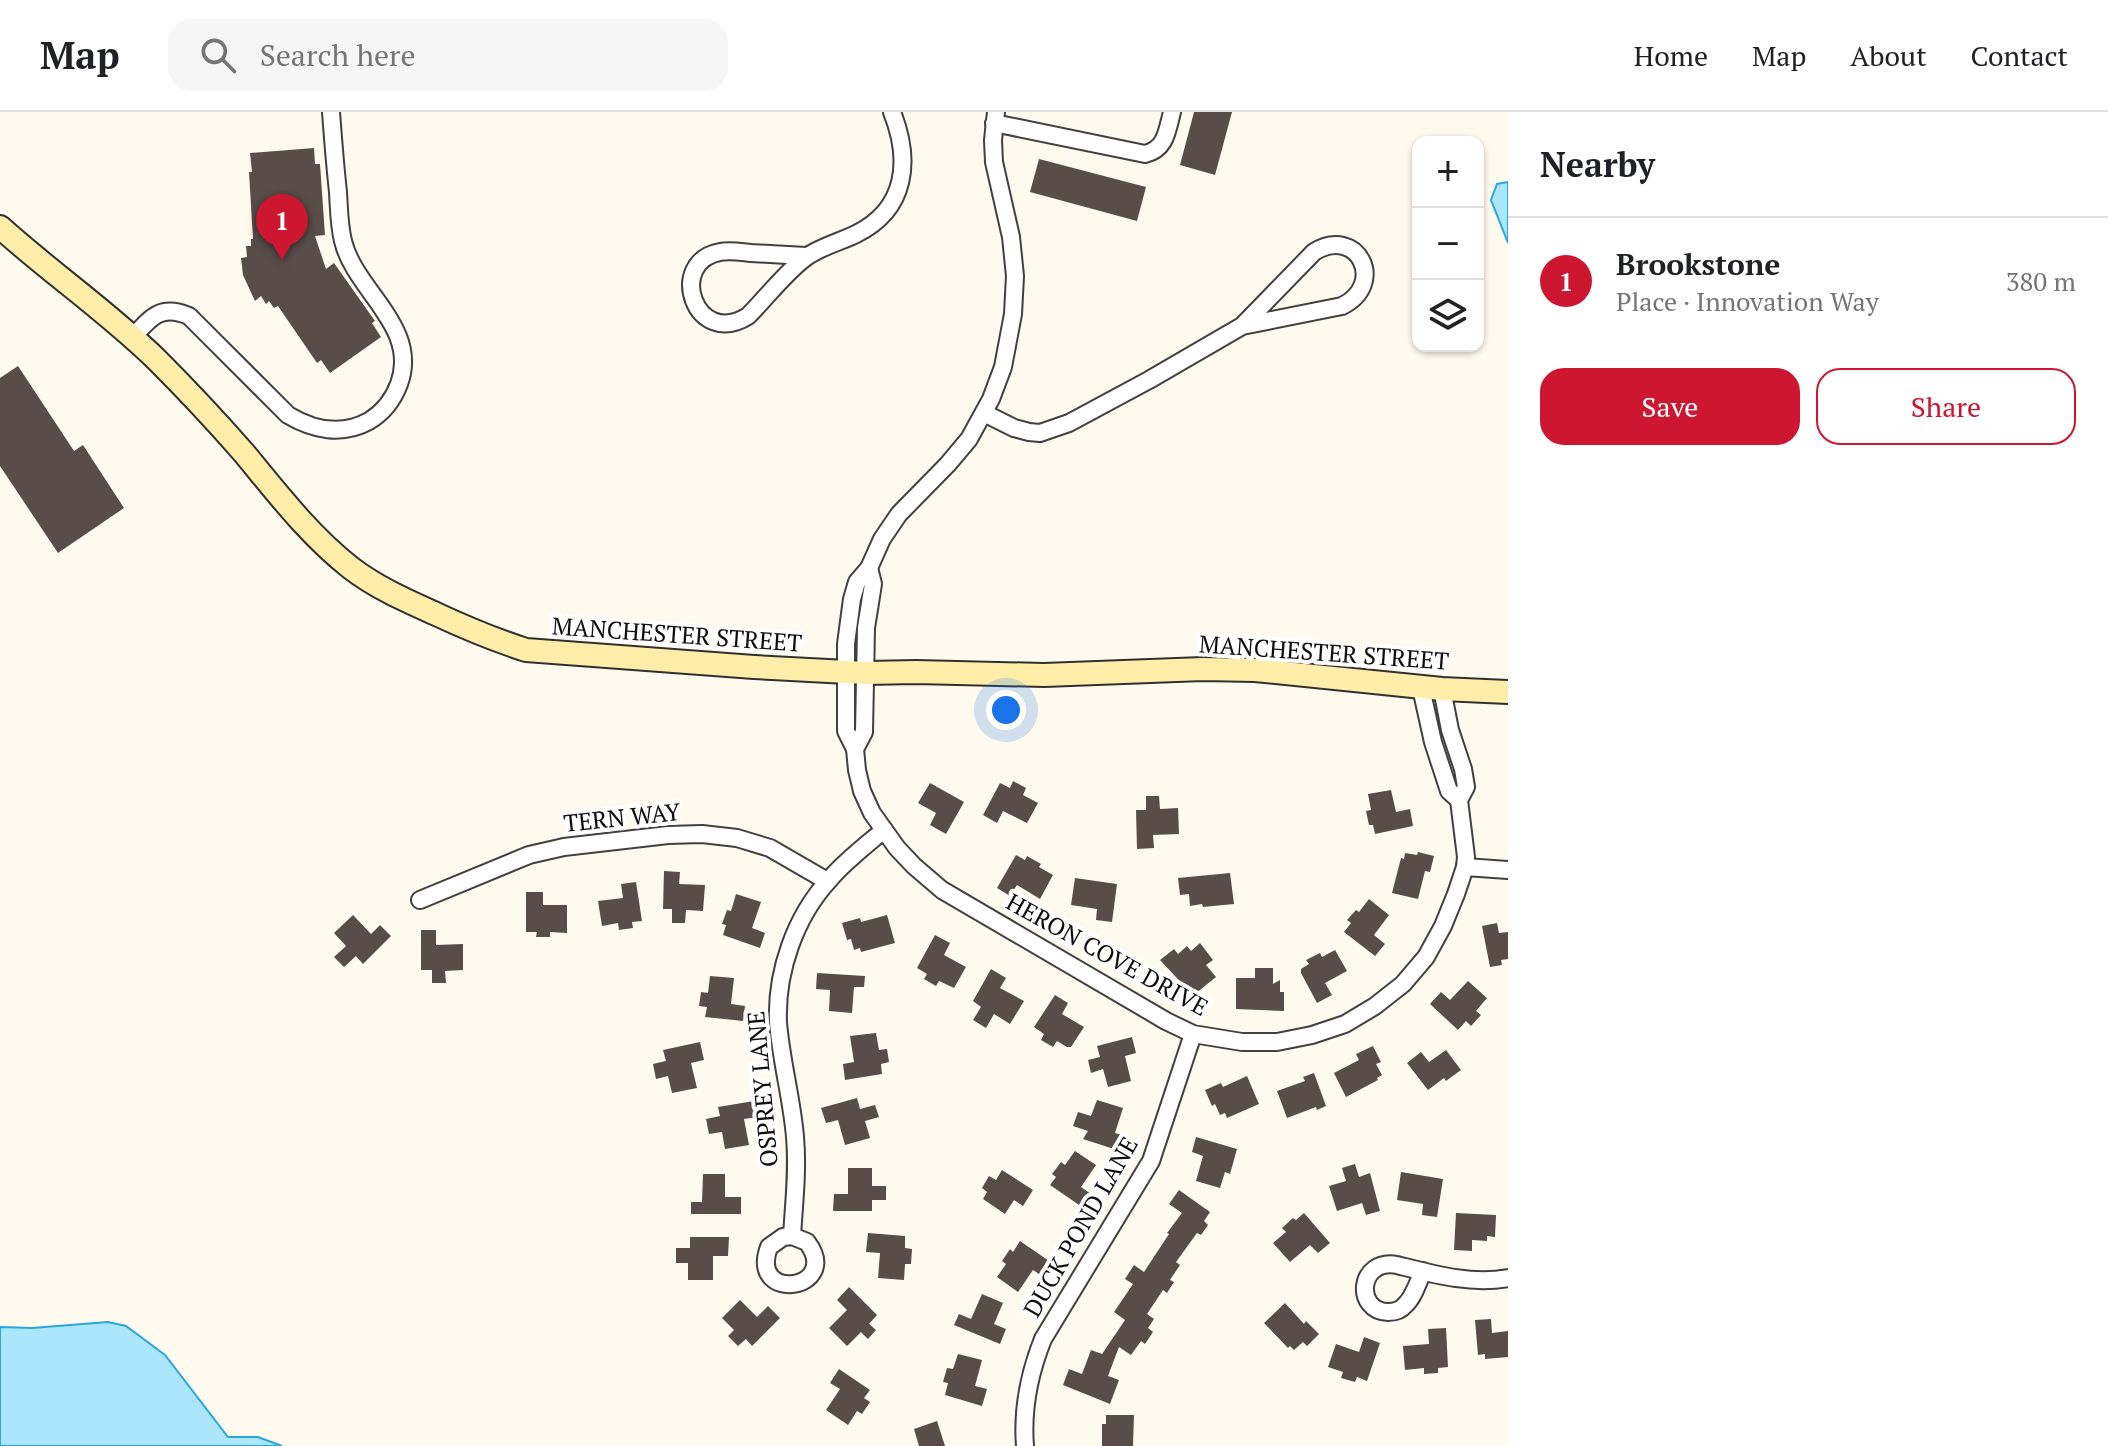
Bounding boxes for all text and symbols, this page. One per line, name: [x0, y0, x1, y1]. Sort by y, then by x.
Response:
search box: [168, 19, 728, 91]
text: Map: [40, 30, 120, 80]
icon: search: [196, 33, 240, 77]
text: Search here: [260, 35, 416, 75]
text: Home: [1634, 37, 1708, 74]
text: Map: [1752, 37, 1806, 74]
text: About: [1850, 37, 1927, 74]
text: Contact: [1971, 37, 2068, 74]
map controls: [1412, 136, 1484, 352]
button: +: [1412, 136, 1484, 208]
text: Nearby: [1540, 142, 1655, 187]
pin: 1: [256, 194, 308, 260]
button: −: [1412, 208, 1484, 280]
text: Brookstone: [1616, 244, 1780, 284]
text: 1: [1559, 264, 1573, 298]
text: 380 m: [2006, 264, 2076, 298]
button: layers: [1412, 280, 1484, 352]
text: Place · Innovation Way: [1616, 284, 1879, 318]
button: Save: [1540, 368, 1800, 445]
button: Share: [1816, 368, 2076, 445]
street label: MANCHESTER STREET: [551, 609, 803, 659]
street label: MANCHESTER STREET: [1198, 627, 1450, 677]
your location: [986, 690, 1026, 730]
street label: TERN WAY: [562, 795, 682, 839]
street label: HERON COVE DRIVE: [1001, 885, 1214, 1023]
street label: OSPREY LANE: [739, 1010, 785, 1168]
street label: DUCK POND LANE: [1015, 1131, 1145, 1322]

